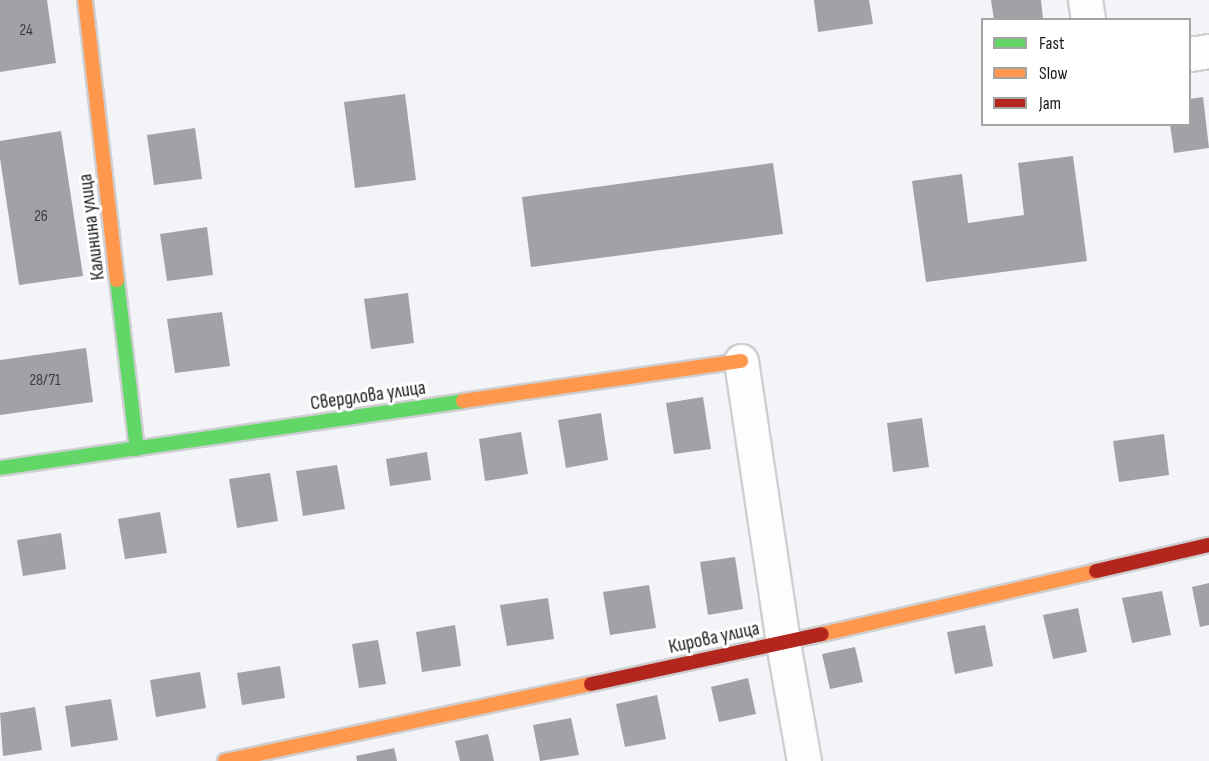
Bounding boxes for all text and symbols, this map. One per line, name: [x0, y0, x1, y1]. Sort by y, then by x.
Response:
legend: [981, 18, 1191, 126]
house number: 24: [19, 21, 33, 41]
text: Fast: [1039, 33, 1064, 54]
text: Slow: [1039, 63, 1068, 84]
text: Jam: [1039, 93, 1061, 114]
street label: Калинина улица: [74, 172, 110, 282]
house number: 26: [34, 207, 48, 227]
house number: 28/71: [30, 371, 60, 391]
street label: Свердлова улица: [309, 376, 427, 416]
street label: Кирова улица: [666, 617, 762, 659]

